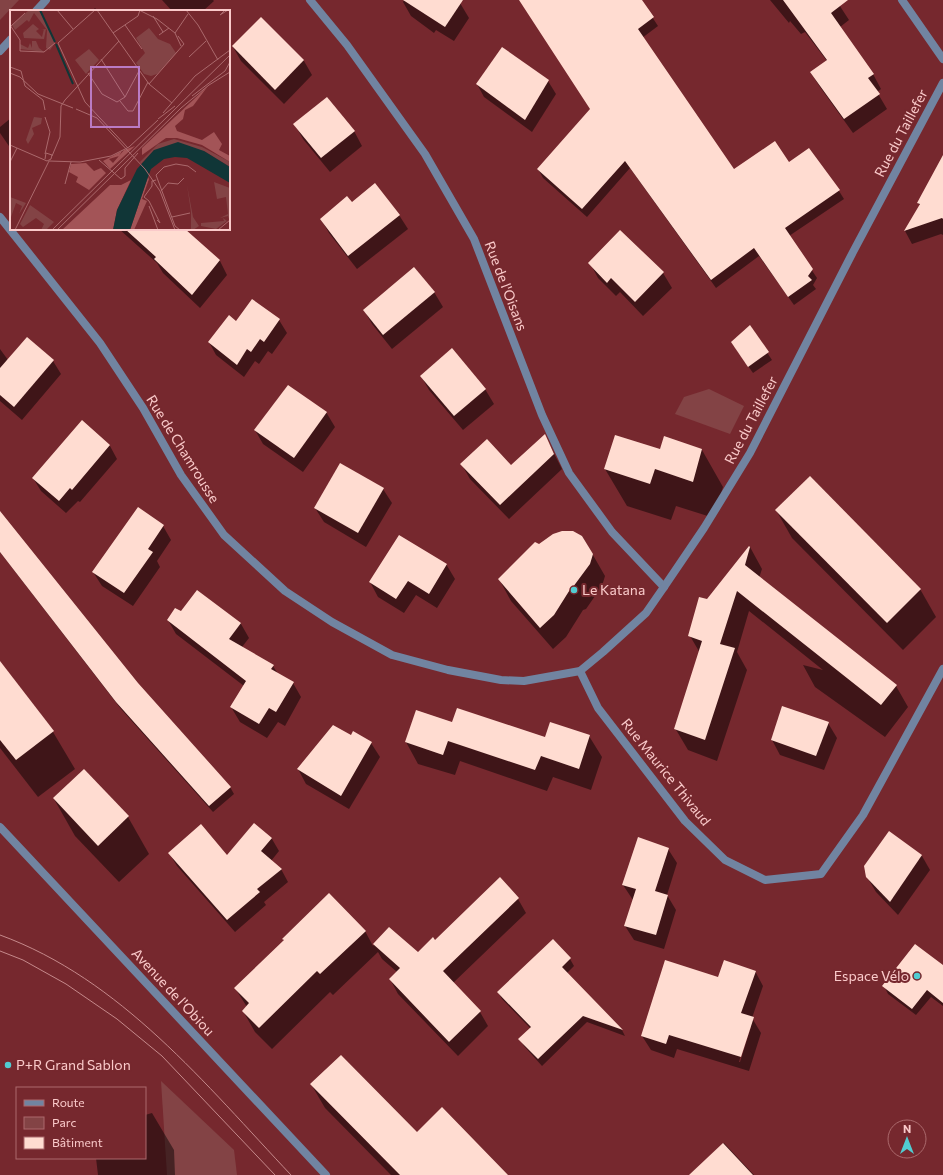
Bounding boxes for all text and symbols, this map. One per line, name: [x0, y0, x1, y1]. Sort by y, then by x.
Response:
inset map: [10, 10, 230, 230]
street label: Rue du Taillefer: [870, 86, 931, 180]
street label: Rue de l'Oisans: [482, 239, 531, 333]
street label: Rue du Taillefer: [720, 373, 781, 467]
street label: Rue de Chamrousse: [143, 392, 224, 506]
place label: Le Katana: [582, 581, 645, 598]
marker: Le Katana: [569, 585, 579, 595]
street label: Rue Maurice Thivaud: [618, 715, 715, 829]
street label: Avenue de l'Obiou: [128, 944, 218, 1039]
place label: Espace Vélo: [834, 967, 909, 984]
marker: Espace Vélo: [912, 971, 922, 981]
place label: P+R Grand Sablon: [16, 1056, 131, 1073]
marker: P+R Grand Sablon: [3, 1060, 13, 1070]
legend: [16, 1087, 146, 1159]
text: Route: [52, 1095, 85, 1109]
text: Parc: [52, 1115, 76, 1129]
north arrow: [887, 1119, 927, 1159]
text: N: [903, 1122, 911, 1135]
text: Bâtiment: [52, 1135, 103, 1149]

